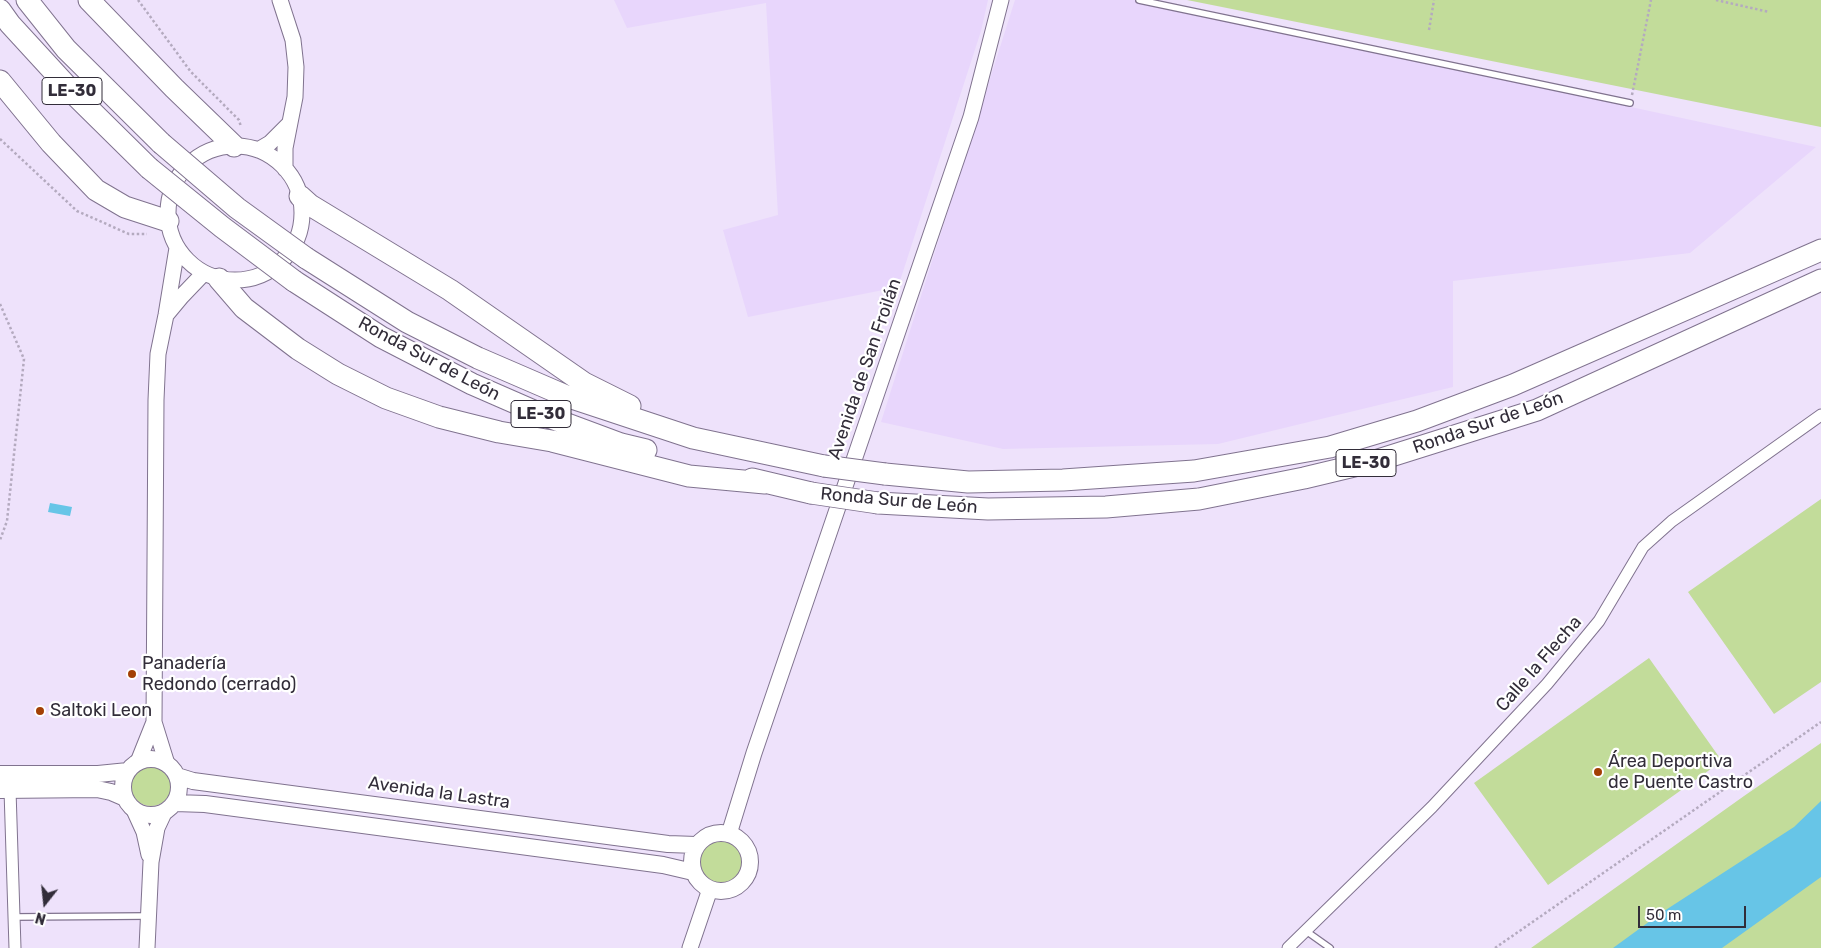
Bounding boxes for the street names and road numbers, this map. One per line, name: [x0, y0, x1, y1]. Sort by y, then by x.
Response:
road number: LE-30: [42, 78, 102, 104]
street label: Avenida de San Froilán: [824, 276, 906, 462]
street label: Ronda Sur de León: [354, 312, 504, 406]
street label: Ronda Sur de León: [1410, 387, 1566, 459]
road number: LE-30: [511, 400, 571, 428]
road number: LE-30: [1336, 449, 1396, 476]
street label: Ronda Sur de León: [819, 483, 979, 519]
street label: Calle la Flecha: [1492, 612, 1586, 716]
street label: Avenida la Lastra: [367, 772, 511, 814]

